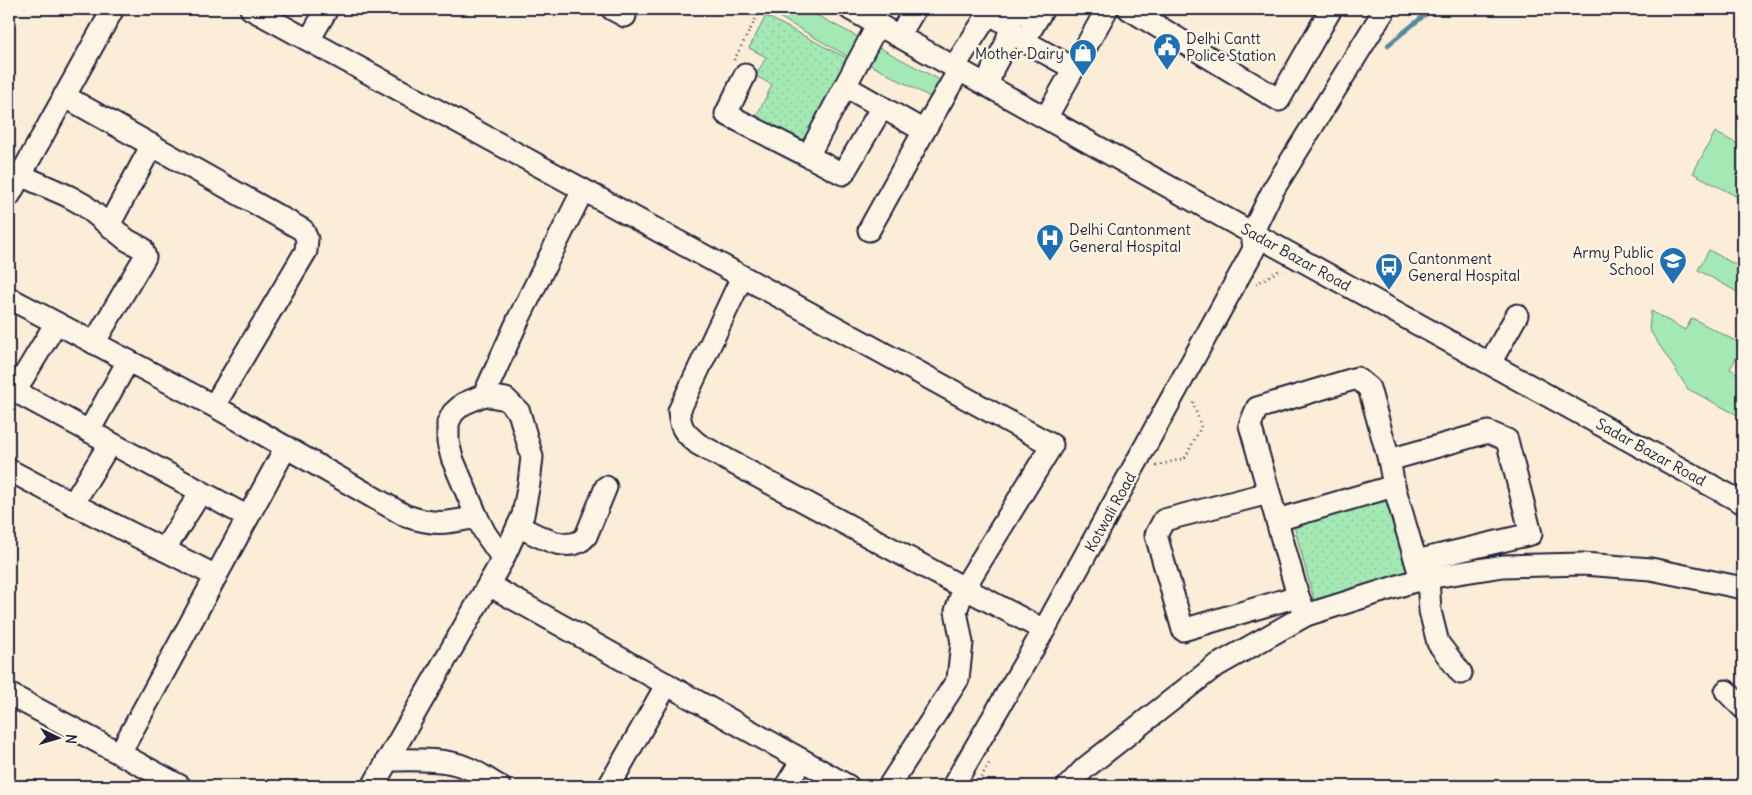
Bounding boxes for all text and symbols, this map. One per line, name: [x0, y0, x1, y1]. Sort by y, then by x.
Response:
place label: Delhi Cantt Police Station: [1186, 29, 1276, 65]
public building icon: Delhi Cantt Police Station: [1152, 32, 1182, 71]
shop icon: Mother Dairy: [1068, 38, 1098, 77]
place label: Mother Dairy: [975, 44, 1064, 63]
street label: Sadar Bazar Road: [1238, 219, 1354, 295]
place label: Delhi Cantonment General Hospital: [1069, 220, 1191, 256]
hospital icon: Delhi Cantonment General Hospital: [1035, 223, 1065, 262]
place label: Army Public School: [1573, 243, 1654, 279]
school or university icon: Army Public School: [1658, 246, 1688, 285]
place label: Cantonment General Hospital: [1408, 249, 1520, 285]
bus stop icon: Cantonment General Hospital: [1374, 252, 1404, 291]
street label: Sadar Bazar Road: [1593, 414, 1709, 490]
street label: Kotwali Road: [1080, 469, 1140, 555]
north arrow: [32, 712, 82, 762]
text: N: [62, 734, 80, 745]

